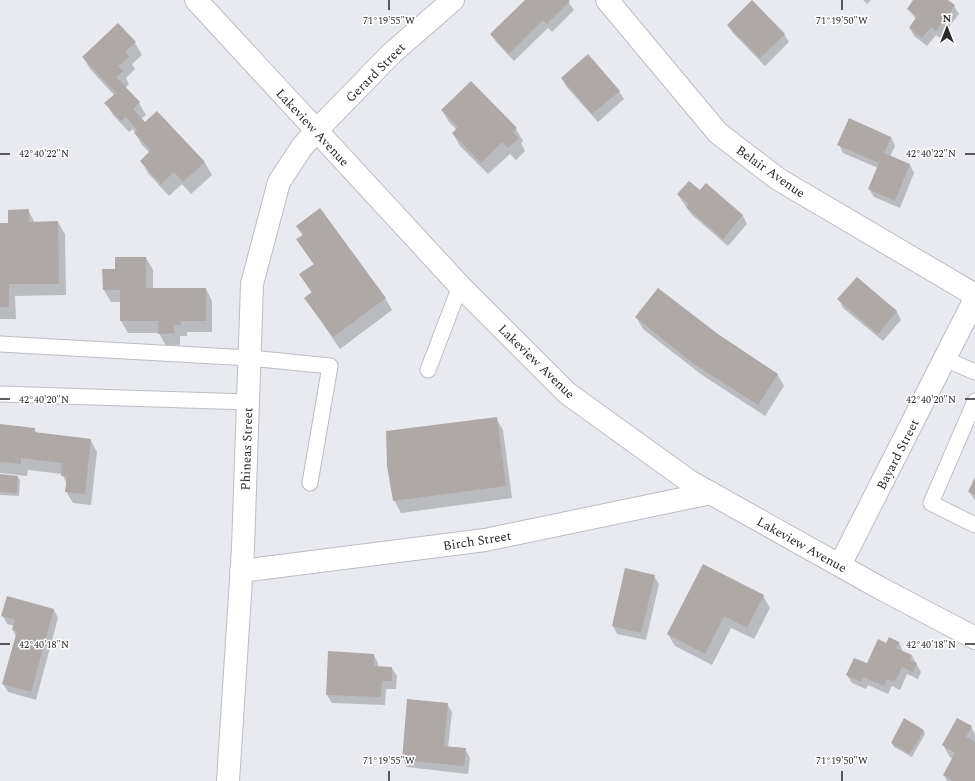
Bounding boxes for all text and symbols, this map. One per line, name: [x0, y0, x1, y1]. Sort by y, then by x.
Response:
north arrow: [927, 8, 967, 48]
text: N: [943, 10, 952, 27]
text: 71°19'55"W: [363, 13, 415, 29]
text: 71°19'50"W: [816, 13, 868, 29]
street label: Gerard Street: [341, 38, 411, 107]
street label: Lakeview Avenue: [271, 84, 354, 171]
street label: Belair Avenue: [732, 141, 809, 203]
text: 42°40'22"N: [19, 146, 69, 162]
text: 42°40'22"N: [906, 146, 956, 162]
street label: Lakeview Avenue: [493, 320, 579, 404]
text: 42°40'20"N: [19, 392, 69, 408]
text: 42°40'20"N: [906, 392, 956, 408]
street label: Phineas Street: [236, 407, 258, 491]
street label: Bayard Street: [871, 415, 925, 493]
street label: Lakeview Avenue: [753, 512, 850, 578]
street label: Birch Street: [442, 526, 513, 556]
text: 42°40'18"N: [19, 637, 69, 653]
text: 42°40'18"N: [906, 637, 956, 653]
text: 71°19'55"W: [363, 753, 415, 769]
text: 71°19'50"W: [816, 753, 868, 769]

